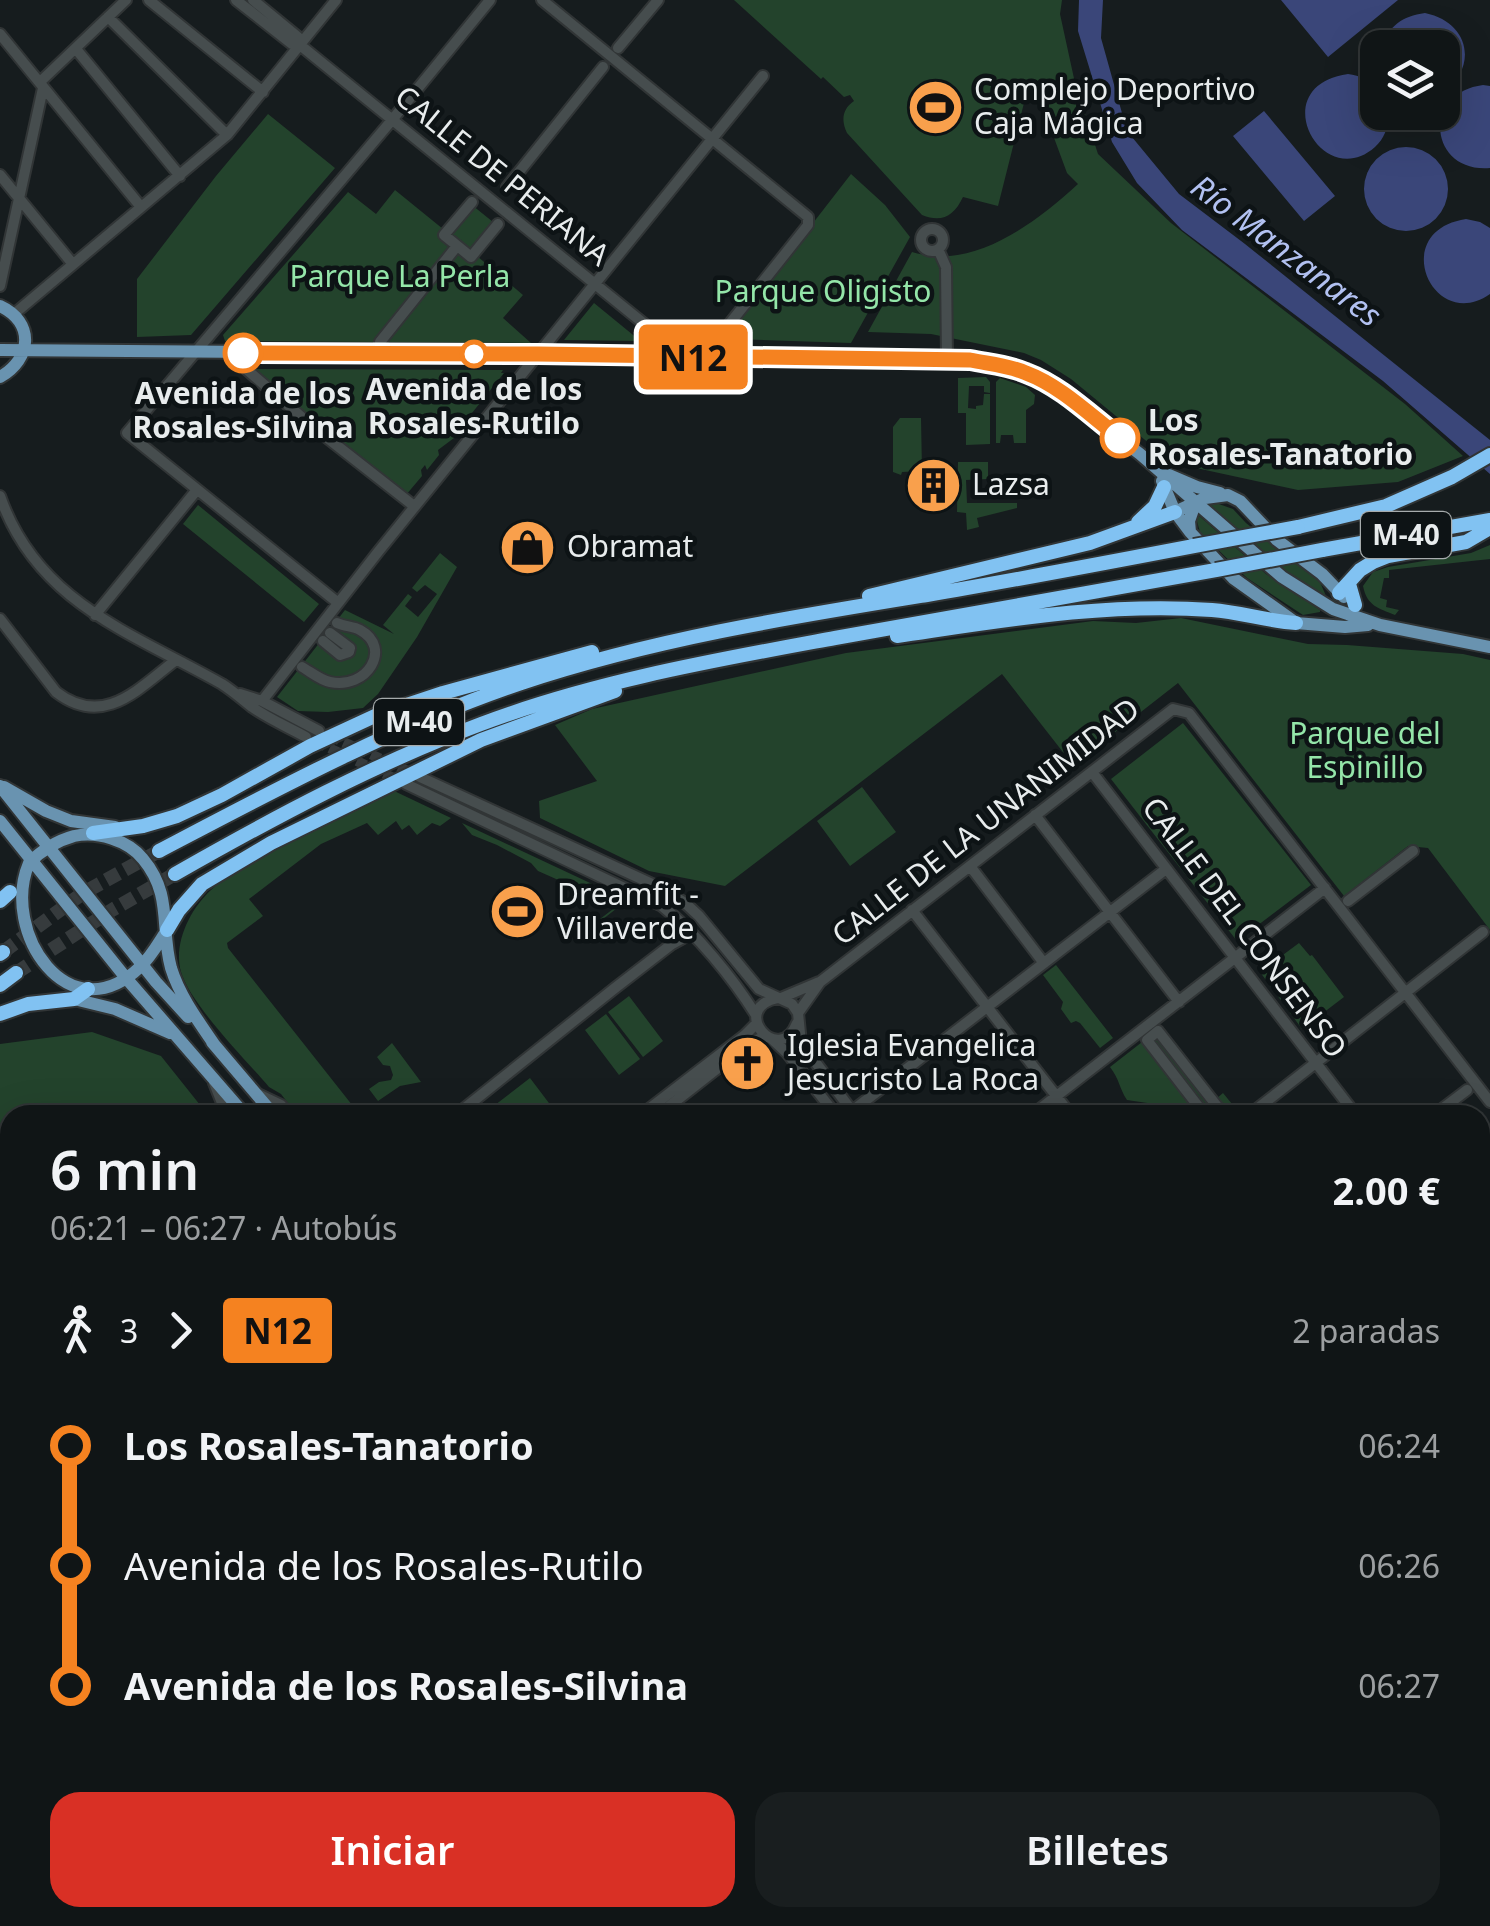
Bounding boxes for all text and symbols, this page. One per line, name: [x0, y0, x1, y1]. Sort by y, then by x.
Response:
map controls: [1360, 30, 1460, 130]
button: layers: [1360, 30, 1460, 130]
place label: Complejo Deportivo Caja Mágica: [974, 68, 1256, 143]
street label: CALLE DE PERIANA: [387, 75, 620, 275]
sports icon: Complejo Deportivo Caja Mágica: [905, 77, 965, 137]
water label: Río Manzanares: [1183, 164, 1391, 336]
park label: Parque La Perla: [290, 255, 510, 296]
park label: Parque Oligisto: [715, 270, 931, 311]
line badge: N12: [636, 324, 750, 390]
marker: Avenida de los Rosales-Silvina: [224, 334, 262, 372]
text: N12: [659, 334, 727, 381]
marker: Avenida de los Rosales-Rutilo: [461, 341, 487, 367]
place label: Avenida de los Rosales-Rutilo: [366, 368, 582, 443]
place label: Avenida de los Rosales-Silvina: [133, 372, 353, 447]
place label: Los Rosales-Tanatorio: [1148, 399, 1413, 474]
marker: Los Rosales-Tanatorio: [1101, 419, 1139, 457]
building icon: Lazsa: [903, 455, 963, 515]
place label: Lazsa: [972, 463, 1050, 504]
road number: M-40: [1361, 512, 1451, 558]
shop icon: Obramat: [498, 517, 558, 577]
place label: Obramat: [567, 525, 693, 566]
street label: CALLE DE LA UNANIMIDAD: [823, 688, 1147, 954]
road number: M-40: [374, 699, 464, 745]
park label: Parque del Espinillo: [1289, 712, 1441, 787]
street label: CALLE DEL CONSENSO: [1134, 788, 1357, 1066]
place label: Dreamfit - Villaverde: [557, 873, 699, 948]
sports icon: Dreamfit - Villaverde: [488, 882, 548, 942]
place label: Iglesia Evangelica Jesucristo La Roca: [784, 1024, 1039, 1099]
church icon: Iglesia Evangelica Jesucristo La Roca: [718, 1033, 778, 1093]
text: 6 min: [50, 1131, 199, 1206]
text: 2.00 €: [1332, 1164, 1440, 1216]
text: 06:21 – 06:27 · Autobús: [50, 1206, 397, 1249]
icon: walk: [50, 1303, 105, 1358]
icon: forward: [153, 1303, 208, 1358]
text: N12: [243, 1307, 312, 1354]
text: 3: [120, 1309, 138, 1352]
text: 2 paradas: [1292, 1309, 1440, 1352]
text: Los Rosales-Tanatorio: [124, 1419, 534, 1471]
text: 06:24: [1358, 1424, 1440, 1467]
text: Avenida de los Rosales-Rutilo: [124, 1539, 644, 1591]
text: 06:26: [1358, 1544, 1440, 1587]
text: Avenida de los Rosales-Silvina: [124, 1659, 688, 1711]
text: 06:27: [1358, 1664, 1440, 1707]
button: Iniciar: [50, 1792, 735, 1907]
button: Billetes: [755, 1792, 1440, 1907]

